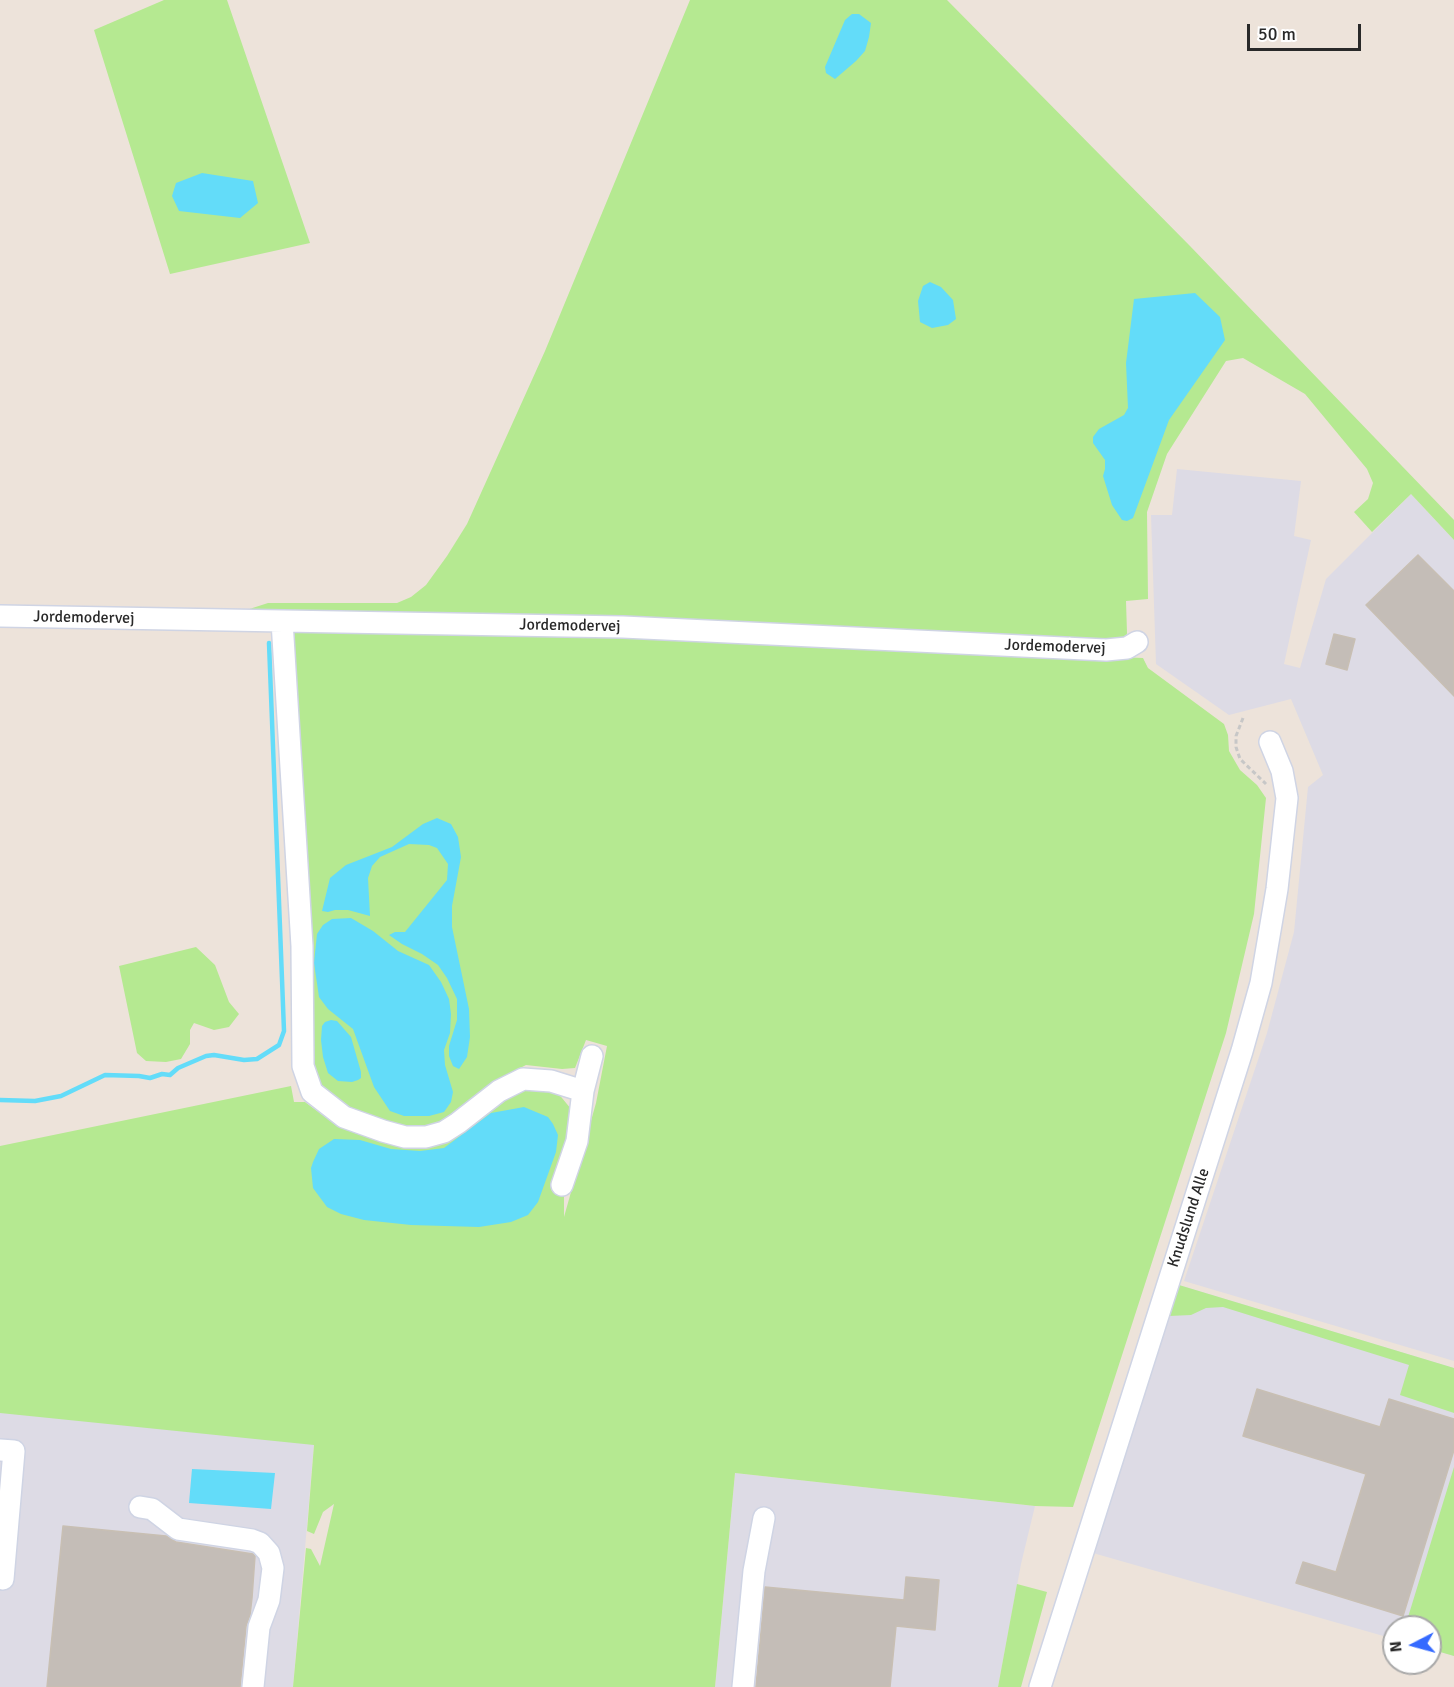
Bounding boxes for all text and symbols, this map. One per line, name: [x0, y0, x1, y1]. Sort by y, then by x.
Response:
scale bar: [1250, 12, 1364, 50]
text: 50 m: [1258, 23, 1296, 45]
street label: Jordemodervej: [33, 608, 135, 628]
street label: Jordemodervej: [519, 616, 621, 636]
street label: Jordemodervej: [1004, 636, 1106, 658]
street label: Knudslund Alle: [1164, 1166, 1214, 1270]
north arrow: [1382, 1615, 1442, 1675]
text: N: [1386, 1640, 1407, 1653]

